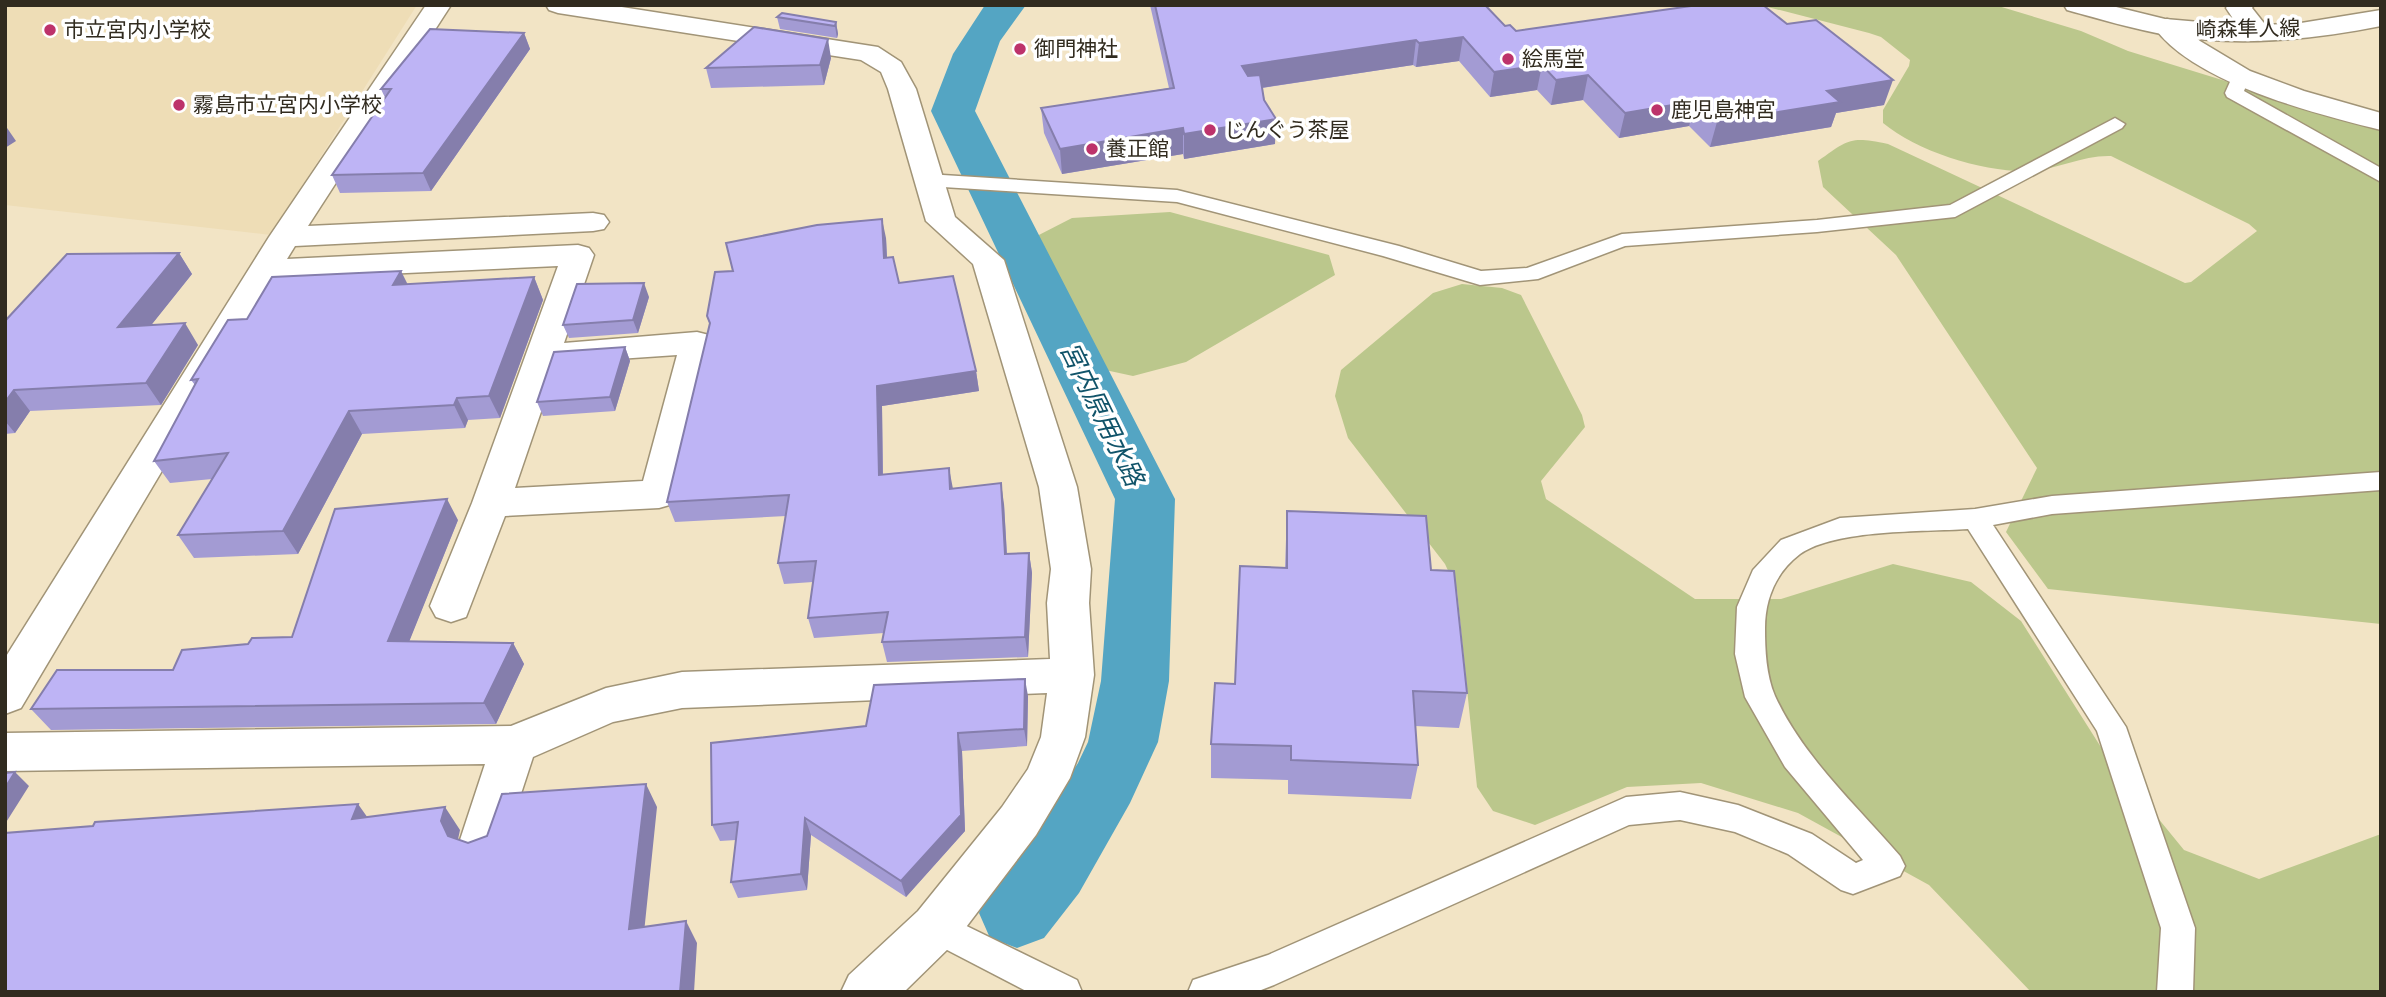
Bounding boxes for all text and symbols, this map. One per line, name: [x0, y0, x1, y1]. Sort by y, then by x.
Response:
street label: 崎森隼人線: [2195, 13, 2301, 43]
place label: 市立宮内小学校: [64, 15, 211, 43]
marker: 市立宮内小学校: [42, 22, 58, 38]
place label: 御門神社: [1034, 34, 1118, 62]
marker: 御門神社: [1012, 41, 1028, 57]
place label: 絵馬堂: [1522, 44, 1585, 72]
marker: 絵馬堂: [1500, 51, 1516, 67]
place label: 霧島市立宮内小学校: [193, 90, 382, 118]
place label: 鹿児島神宮: [1671, 95, 1776, 123]
marker: 霧島市立宮内小学校: [171, 97, 187, 113]
marker: 鹿児島神宮: [1649, 102, 1665, 118]
place label: じんぐう茶屋: [1224, 115, 1350, 143]
marker: じんぐう茶屋: [1202, 122, 1218, 138]
place label: 養正館: [1106, 134, 1169, 162]
marker: 養正館: [1084, 141, 1100, 157]
water label: 宮内原用水路: [1053, 336, 1153, 493]

